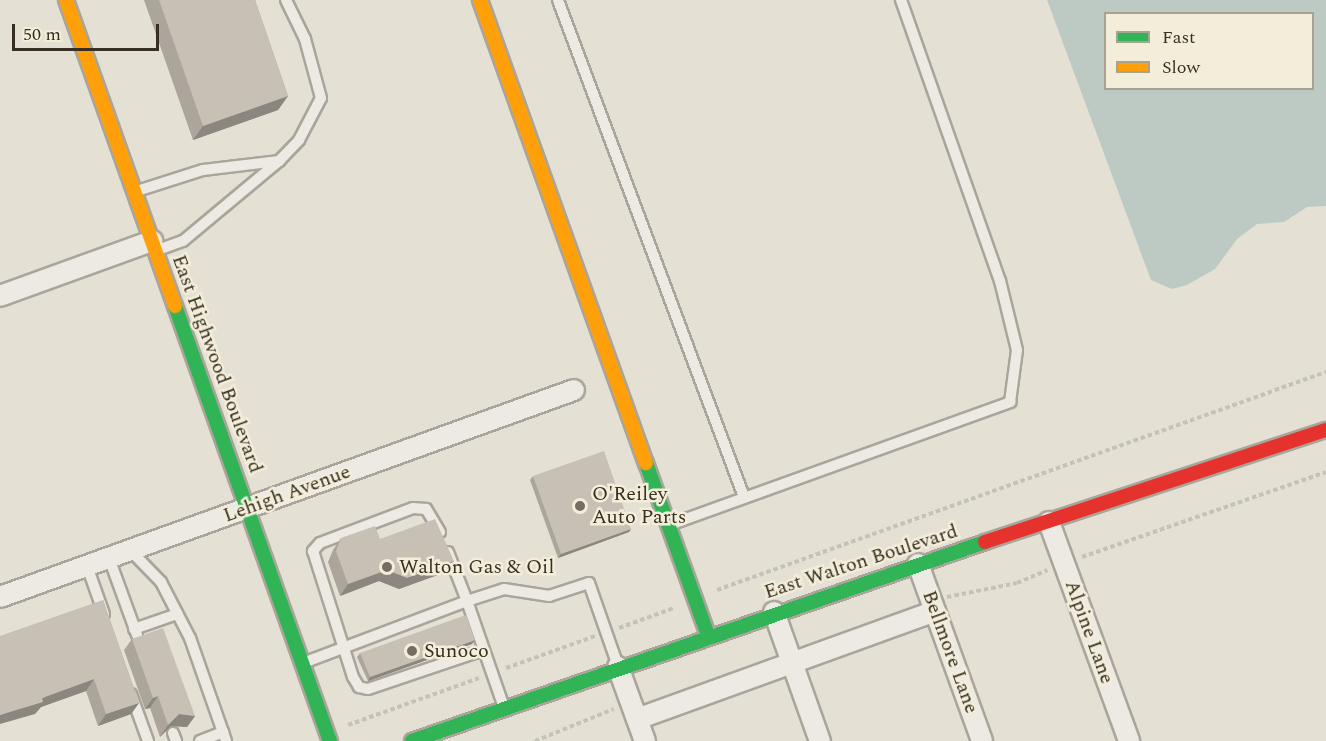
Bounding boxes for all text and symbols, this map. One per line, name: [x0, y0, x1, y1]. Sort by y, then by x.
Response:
scale bar: [15, 12, 162, 50]
legend: [1104, 12, 1314, 90]
text: 50 m: [23, 21, 61, 48]
text: Fast: [1162, 24, 1195, 51]
text: Slow: [1162, 54, 1200, 81]
street label: East Highwood Boulevard: [166, 252, 268, 476]
street label: Lehigh Avenue: [220, 460, 354, 528]
place label: O'Reiley Auto Parts: [592, 482, 686, 529]
marker: O'Reiley Auto Parts: [573, 499, 587, 513]
street label: East Walton Boulevard: [761, 519, 961, 605]
place label: Walton Gas & Oil: [399, 555, 554, 579]
marker: Walton Gas & Oil: [380, 560, 394, 574]
street label: Alpine Lane: [1059, 577, 1119, 687]
street label: Bellmore Lane: [917, 587, 983, 717]
place label: Sunoco: [424, 639, 489, 663]
marker: Sunoco: [405, 644, 419, 658]

